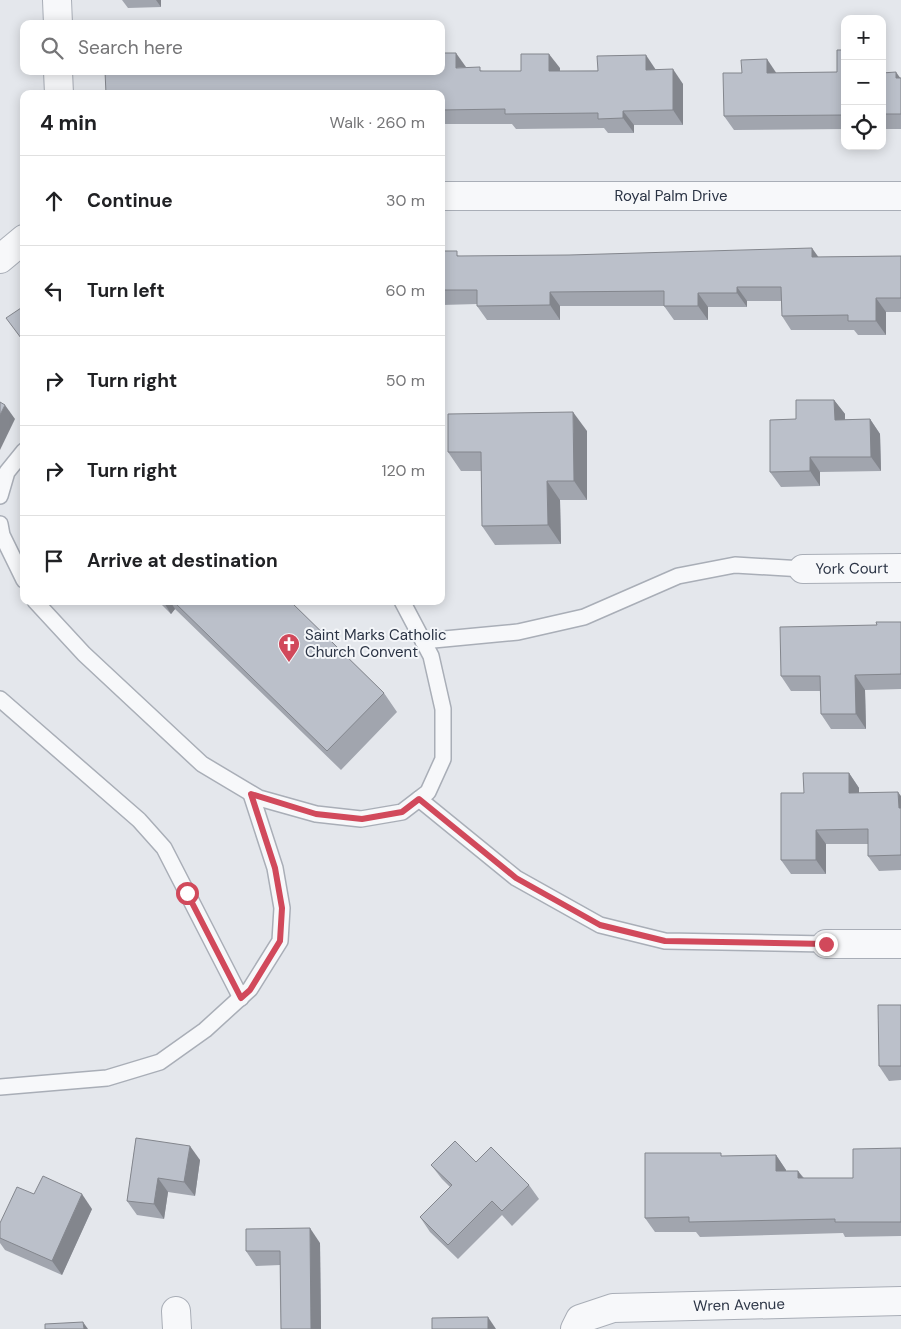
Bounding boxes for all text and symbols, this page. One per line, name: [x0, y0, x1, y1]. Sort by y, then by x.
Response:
map controls: [841, 15, 886, 150]
button: +: [841, 15, 886, 60]
search box: [20, 20, 445, 75]
icon: search: [38, 34, 66, 62]
text: Search here: [78, 35, 183, 60]
button: −: [841, 60, 886, 105]
button: locate: [841, 105, 886, 150]
text: 4 min: [40, 109, 97, 137]
text: Walk · 260 m: [330, 112, 425, 133]
street label: Royal Palm Drive: [614, 186, 728, 206]
icon: ahead: [40, 187, 68, 215]
text: Continue: [87, 188, 173, 213]
text: 30 m: [386, 190, 425, 211]
icon: left: [40, 277, 68, 305]
text: Turn left: [87, 278, 165, 303]
text: 60 m: [385, 280, 425, 301]
icon: right: [40, 367, 68, 395]
text: Turn right: [87, 368, 177, 393]
text: 50 m: [386, 370, 425, 391]
icon: right: [40, 457, 68, 485]
text: Turn right: [87, 458, 177, 483]
text: 120 m: [381, 460, 425, 481]
icon: arrive: [40, 547, 68, 575]
text: Arrive at destination: [87, 548, 278, 573]
street label: York Court: [815, 558, 889, 579]
place label: Saint Marks Catholic Church Convent: [305, 625, 447, 662]
church icon: Saint Marks Catholic Church Convent: [277, 632, 301, 663]
route start: [176, 882, 199, 905]
route end: [815, 933, 838, 956]
street label: Wren Avenue: [693, 1294, 785, 1316]

